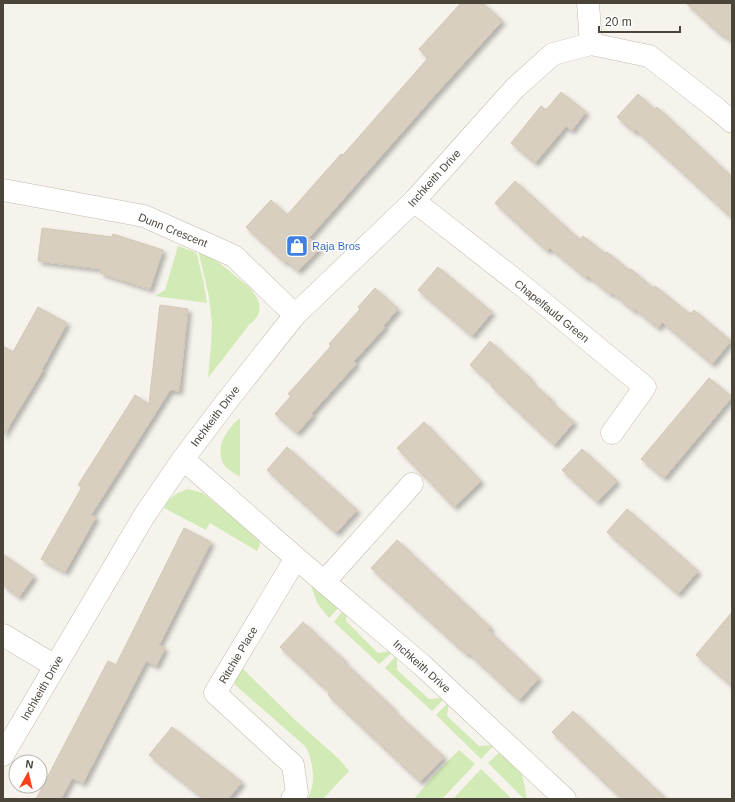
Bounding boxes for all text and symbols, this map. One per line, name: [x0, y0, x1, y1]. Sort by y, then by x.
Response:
scale bar: [599, 8, 680, 34]
text: 20 m: [605, 15, 632, 29]
street label: Inchkeith Drive: [405, 147, 463, 209]
street label: Dunn Crescent: [137, 211, 209, 249]
shop icon: Raja Bros: [284, 233, 310, 259]
place label: Raja Bros: [312, 240, 361, 252]
street label: Chapelfauld Green: [512, 277, 592, 345]
street label: Inchkeith Drive: [188, 383, 242, 449]
street label: Ritchie Place: [216, 624, 260, 686]
street label: Inchkeith Drive: [391, 637, 453, 695]
street label: Inchkeith Drive: [19, 653, 65, 723]
north arrow: [8, 754, 48, 794]
text: N: [25, 758, 34, 771]

